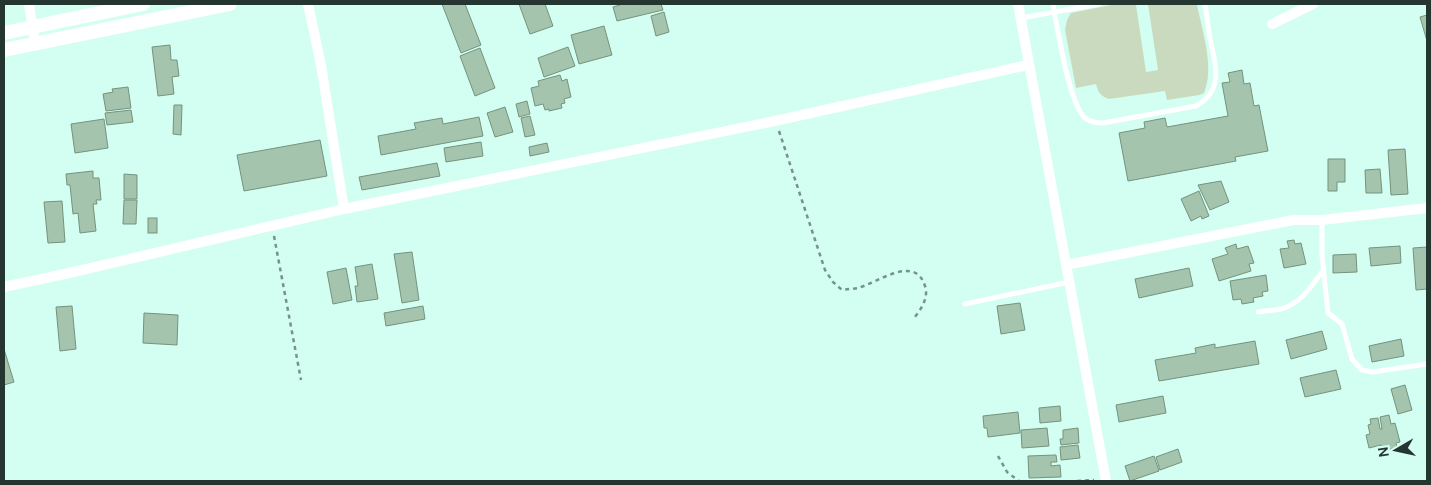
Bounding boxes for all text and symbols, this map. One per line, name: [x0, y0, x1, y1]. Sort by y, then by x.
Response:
north arrow: [1371, 425, 1421, 475]
text: N: [1373, 446, 1393, 458]

